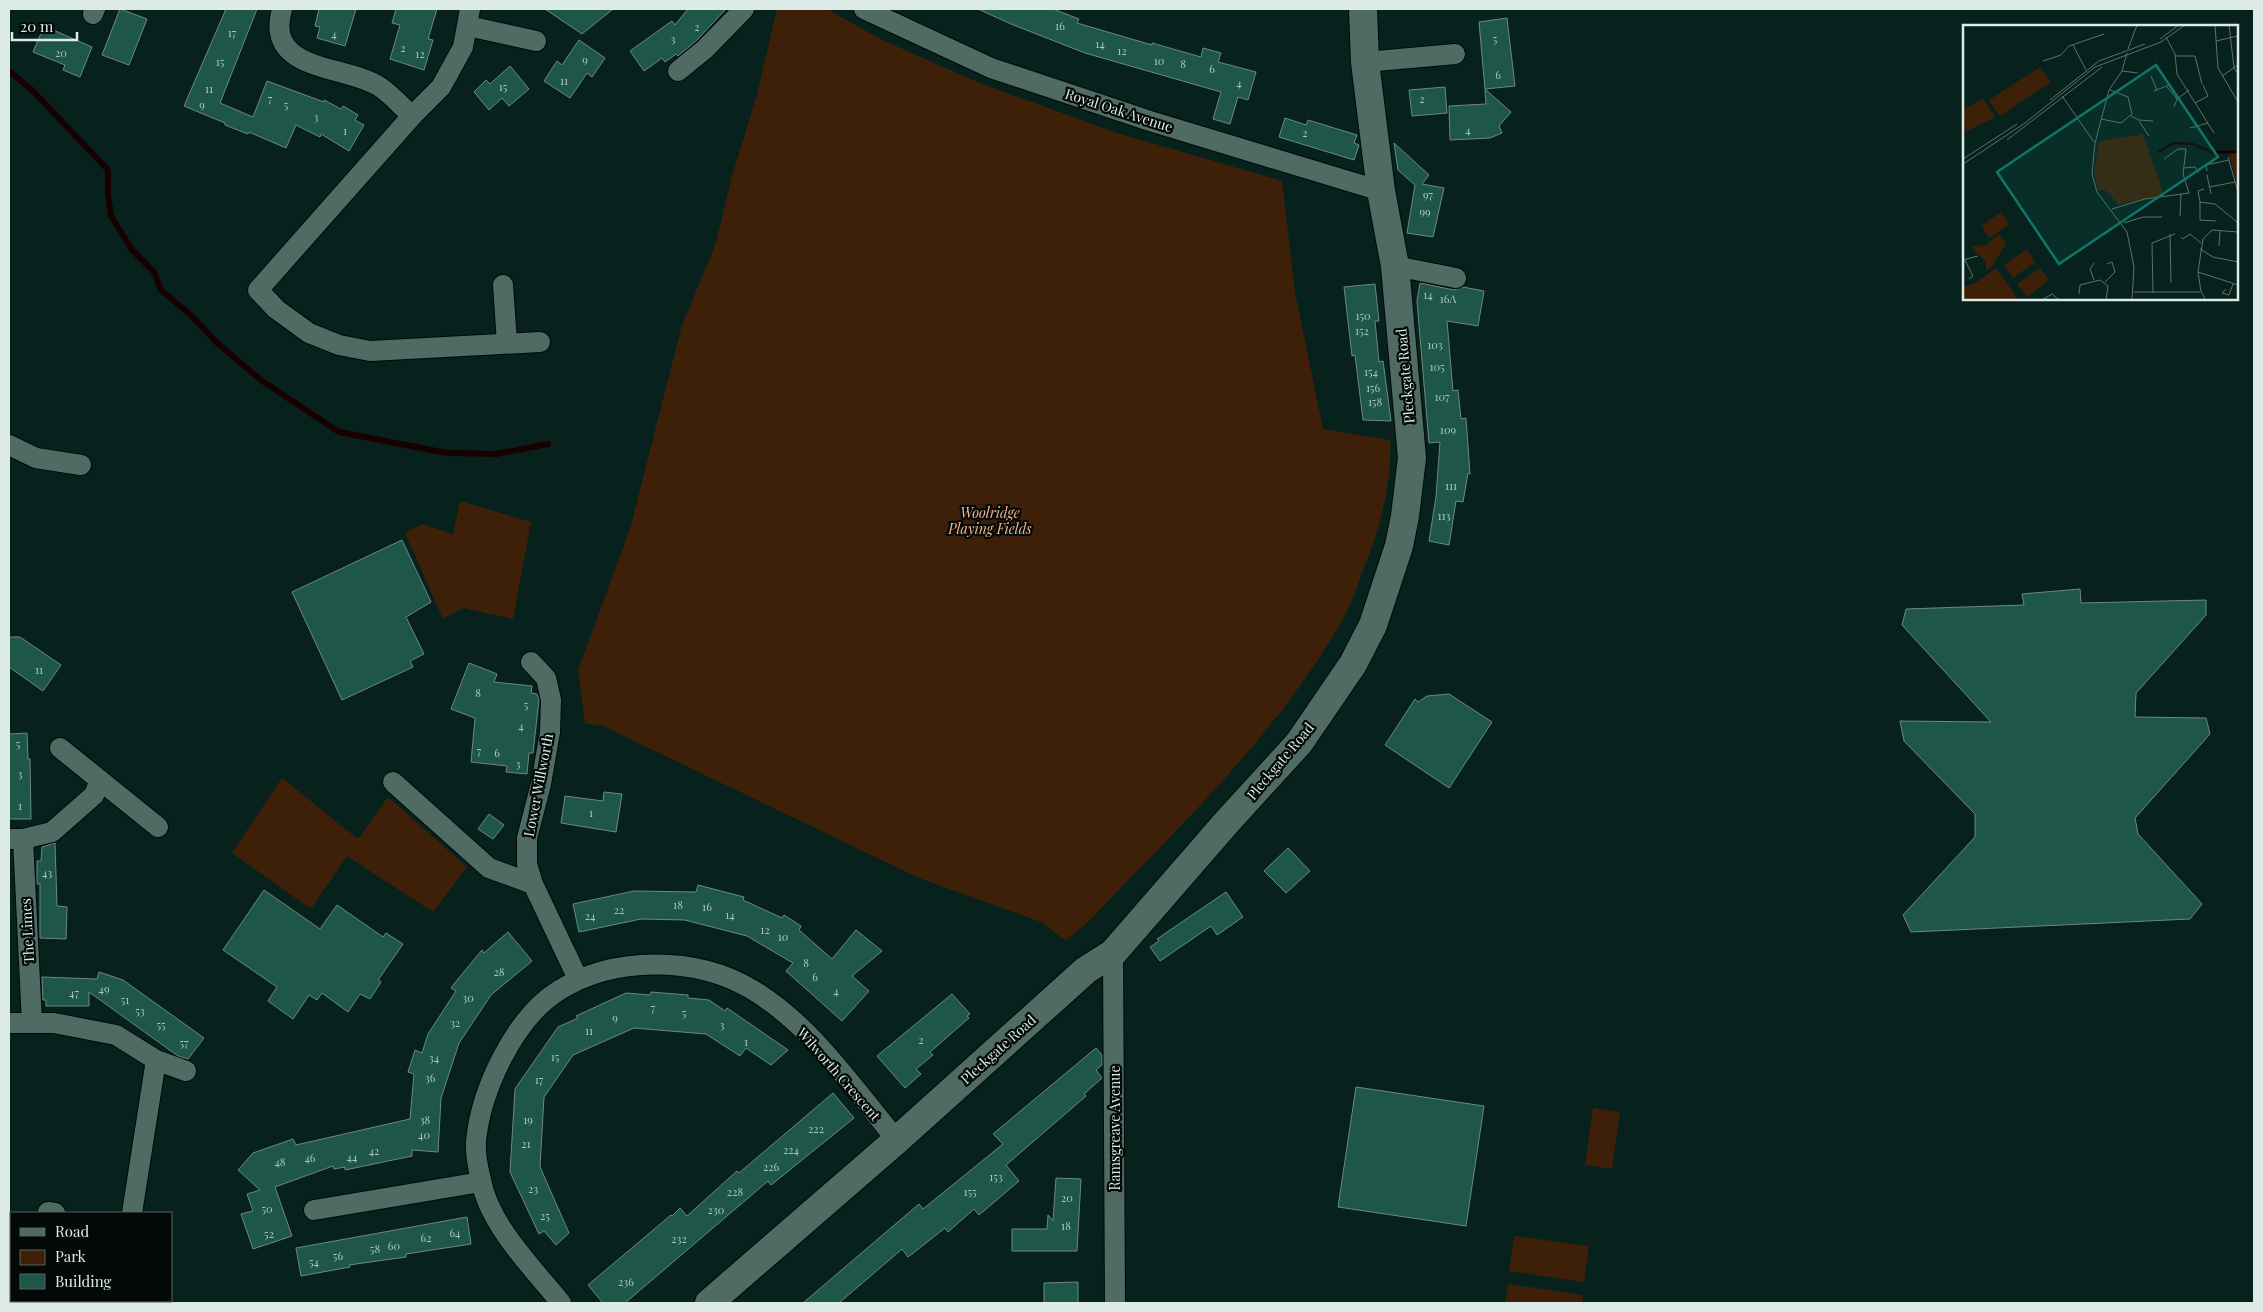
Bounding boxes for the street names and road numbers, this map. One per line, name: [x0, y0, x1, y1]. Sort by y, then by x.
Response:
street label: Royal Oak Avenue: [1063, 84, 1175, 136]
street label: Pleckgate Road: [1391, 328, 1419, 424]
street label: Pleckgate Road: [1242, 718, 1318, 804]
street label: Lower Willworth: [519, 731, 557, 838]
street label: The Limes: [16, 898, 38, 964]
street label: Pleckgate Road: [956, 1010, 1040, 1088]
street label: Wilworth Crescent: [793, 1023, 885, 1125]
street label: Ramsgreave Avenue: [1105, 1065, 1124, 1191]

